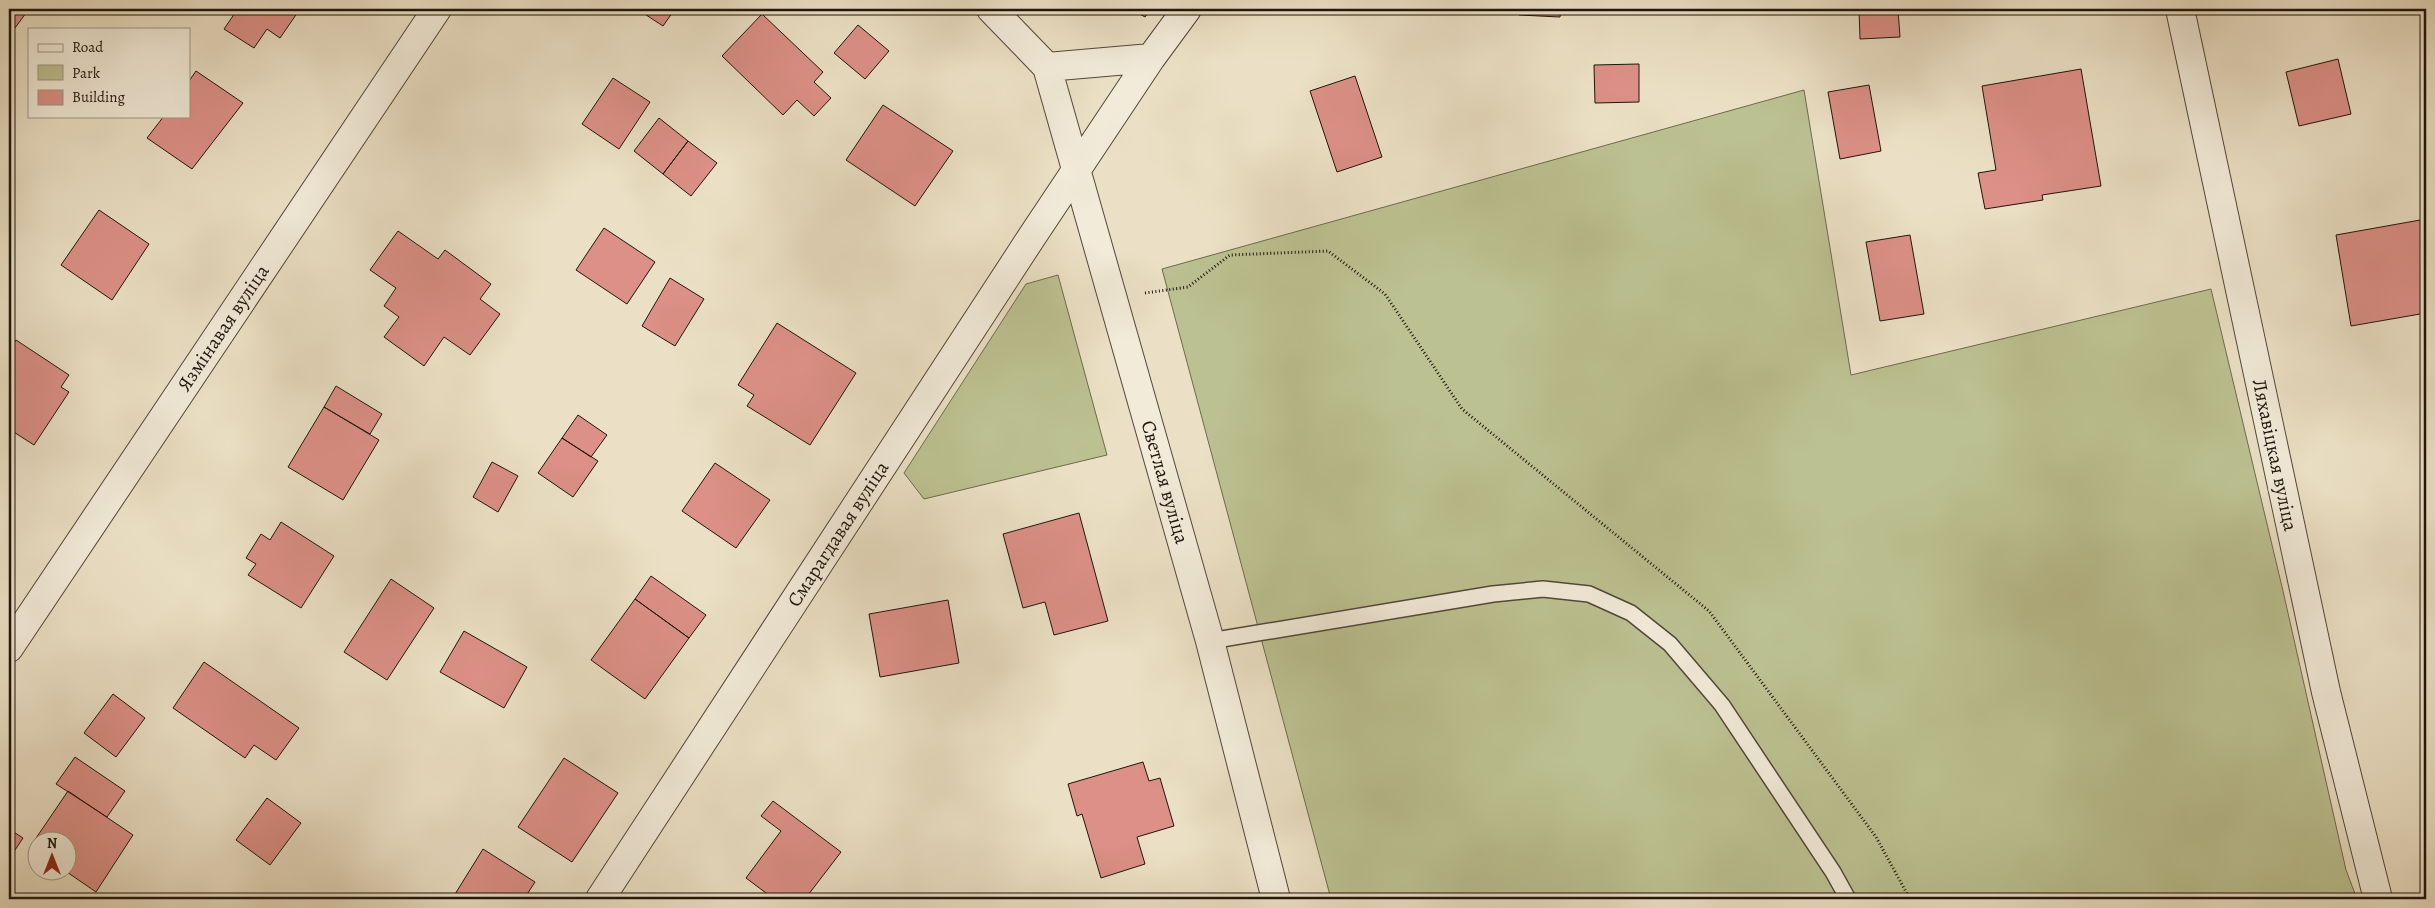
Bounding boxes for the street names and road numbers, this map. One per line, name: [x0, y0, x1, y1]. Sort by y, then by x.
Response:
street label: Язмінавая вуліца: [171, 259, 276, 397]
street label: Ляхавіцкая вуліца: [2246, 376, 2304, 534]
street label: Светлая вуліца: [1135, 417, 1196, 547]
street label: Смарагдавая вуліца: [781, 455, 896, 612]

